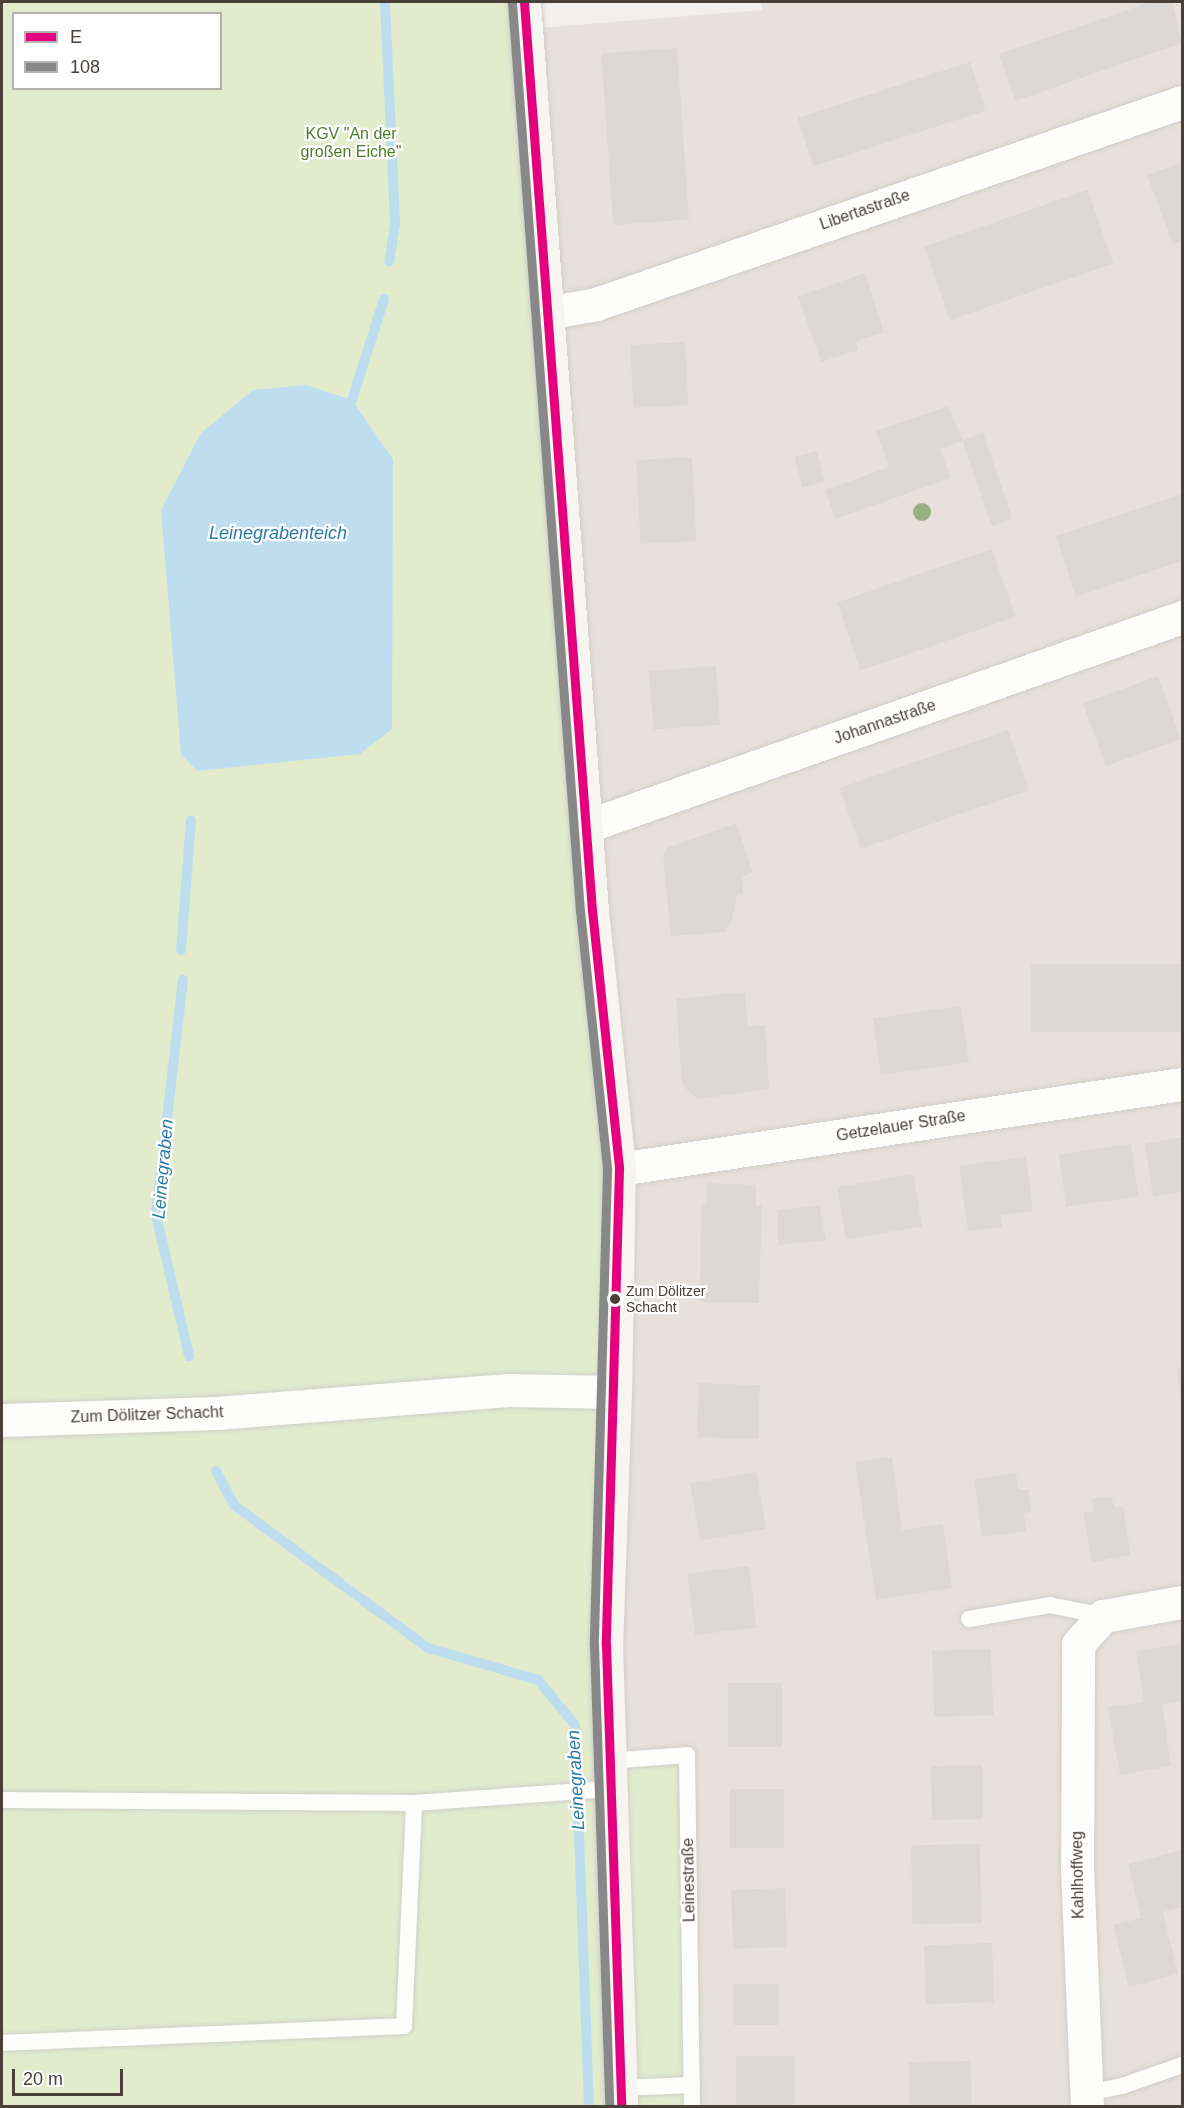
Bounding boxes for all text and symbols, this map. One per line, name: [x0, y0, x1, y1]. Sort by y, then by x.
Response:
legend: [12, 12, 222, 90]
text: E: [70, 27, 82, 47]
text: 108: [70, 57, 100, 77]
park label: KGV "An der großen Eiche": [301, 124, 401, 162]
street label: Libertastraße: [817, 186, 913, 234]
water label: Leinegrabenteich: [209, 522, 347, 544]
street label: Johannastraße: [831, 696, 939, 748]
street label: Getzelauer Straße: [835, 1106, 967, 1146]
water label: Leinegraben: [148, 1118, 178, 1220]
place label: Zum Dölitzer Schacht: [626, 1283, 705, 1316]
marker: Zum Dölitzer Schacht: [609, 1293, 621, 1305]
street label: Zum Dölitzer Schacht: [70, 1403, 224, 1427]
water label: Leinegraben: [563, 1729, 589, 1831]
street label: Kahlhoffweg: [1068, 1831, 1088, 1919]
street label: Leinestraße: [679, 1838, 699, 1922]
scale bar: [15, 2057, 126, 2095]
text: 20 m: [23, 2069, 63, 2089]

